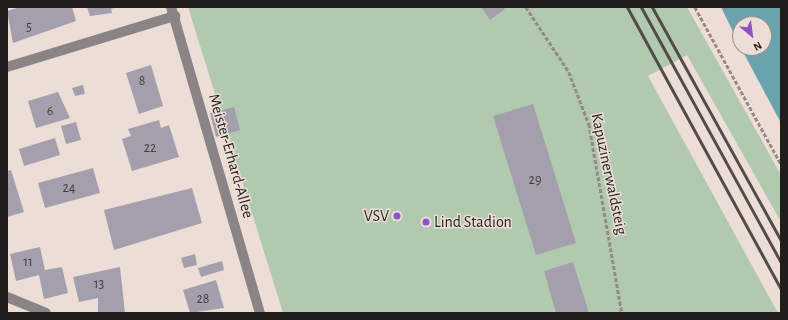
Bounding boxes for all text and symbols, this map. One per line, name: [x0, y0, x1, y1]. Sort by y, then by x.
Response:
north arrow: [732, 16, 772, 56]
house number: 5: [26, 19, 32, 35]
text: N: [752, 39, 764, 53]
house number: 8: [139, 73, 145, 89]
street label: Meister-Erhard-Allee: [204, 92, 258, 220]
house number: 6: [47, 103, 53, 119]
street label: Kapuzinerwaldsteig: [587, 111, 631, 237]
house number: 22: [144, 140, 156, 156]
house number: 29: [529, 172, 541, 188]
house number: 24: [62, 180, 76, 196]
place label: VSV: [364, 206, 389, 226]
marker: VSV: [392, 211, 402, 221]
place label: Lind Stadion: [434, 212, 512, 232]
marker: Lind Stadion: [421, 217, 431, 227]
house number: 11: [23, 254, 33, 270]
house number: 13: [94, 276, 104, 292]
house number: 28: [196, 291, 210, 307]

